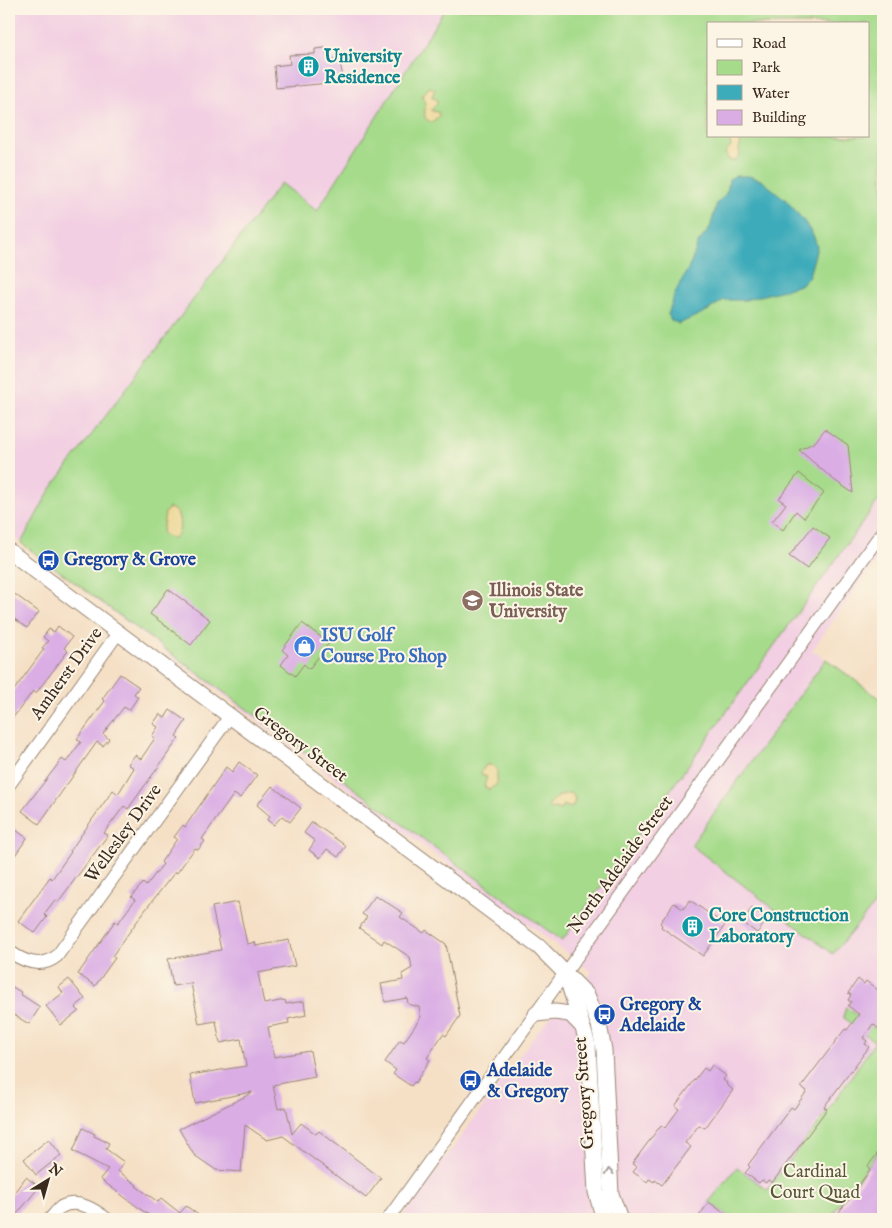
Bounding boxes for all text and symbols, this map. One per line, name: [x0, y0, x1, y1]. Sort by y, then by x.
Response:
legend: [707, 22, 870, 138]
text: Road: [752, 34, 787, 53]
place label: University Residence: [323, 46, 403, 90]
building icon: University Residence: [296, 55, 320, 79]
text: Park: [752, 58, 782, 77]
text: Water: [752, 84, 790, 103]
text: Building: [752, 108, 807, 127]
bus stop icon: Gregory & Grove: [36, 548, 60, 572]
place label: Gregory & Grove: [64, 549, 197, 572]
place label: Illinois State University: [488, 580, 584, 624]
school or university icon: Illinois State University: [461, 589, 485, 613]
street label: Amherst Drive: [25, 623, 108, 726]
place label: ISU Golf Course Pro Shop: [321, 625, 447, 669]
shop icon: ISU Golf Course Pro Shop: [293, 634, 317, 658]
street label: Gregory Street: [248, 702, 352, 788]
street label: Wellesley Drive: [80, 780, 168, 888]
street label: North Adelaide Street: [563, 791, 679, 939]
place label: Core Construction Laboratory: [709, 905, 849, 949]
building icon: Core Construction Laboratory: [681, 914, 705, 938]
place label: Gregory & Adelaide: [619, 994, 702, 1038]
bus stop icon: Gregory & Adelaide: [592, 1003, 616, 1027]
street label: Gregory Street: [570, 1036, 600, 1150]
place label: Adelaide & Gregory: [486, 1060, 570, 1104]
bus stop icon: Adelaide & Gregory: [459, 1069, 483, 1093]
north arrow: [22, 1156, 72, 1206]
text: N: [44, 1159, 65, 1181]
park label: Cardinal Court Quad: [770, 1161, 860, 1205]
one-way arrow: [604, 1168, 615, 1176]

